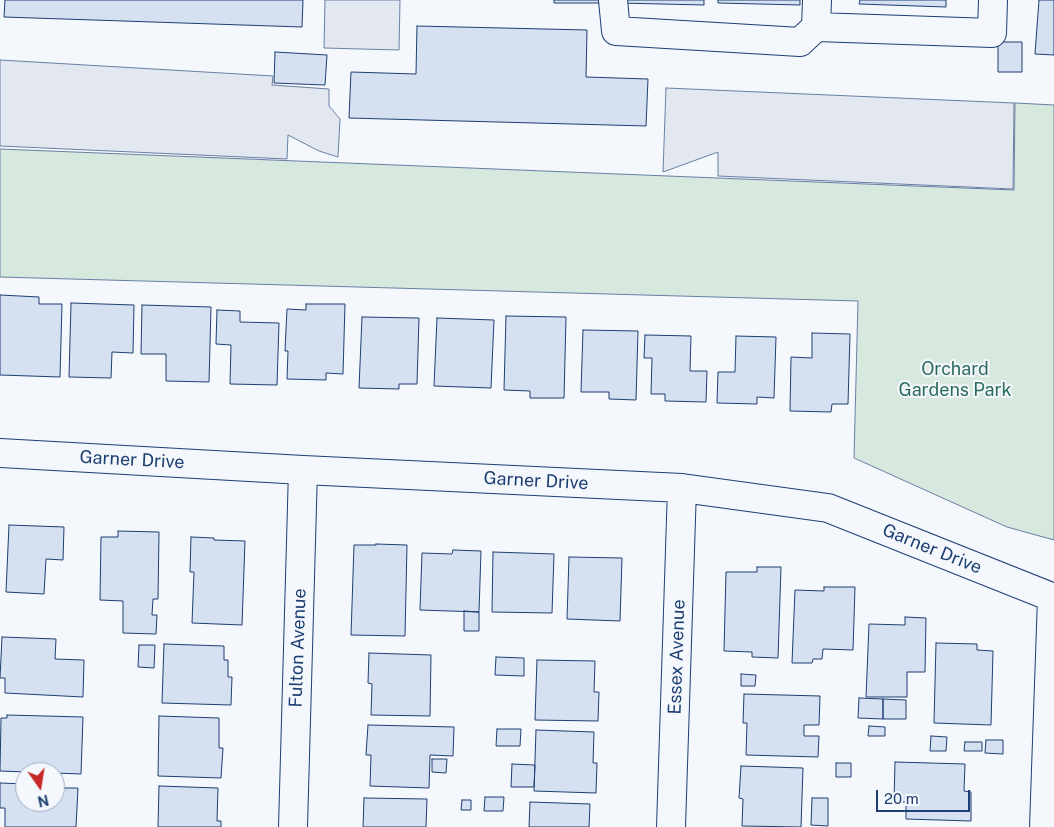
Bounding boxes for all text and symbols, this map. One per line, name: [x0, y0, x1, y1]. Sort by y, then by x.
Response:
park label: Orchard Gardens Park: [898, 358, 1012, 400]
street label: Garner Drive: [79, 446, 185, 474]
street label: Garner Drive: [483, 467, 589, 495]
street label: Garner Drive: [879, 519, 985, 579]
street label: Fulton Avenue: [285, 588, 311, 708]
street label: Essex Avenue: [664, 599, 690, 715]
north arrow: [15, 762, 65, 812]
scale bar: [879, 780, 973, 812]
text: 20 m: [884, 790, 919, 807]
text: N: [36, 792, 50, 810]

